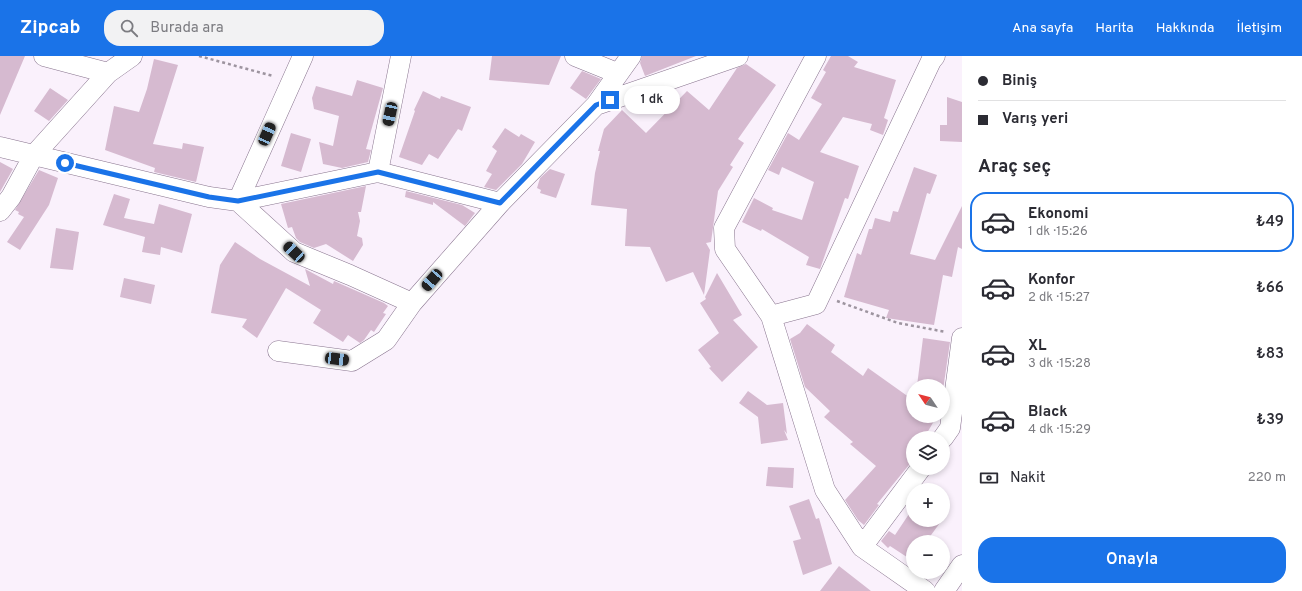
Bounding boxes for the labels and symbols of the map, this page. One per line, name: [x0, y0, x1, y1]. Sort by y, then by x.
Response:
callout: 1 dk: [624, 86, 680, 114]
route end: [601, 91, 619, 109]
car: [382, 101, 398, 127]
car: [257, 121, 277, 147]
route start: [56, 154, 74, 172]
car: [281, 239, 307, 265]
car: [420, 267, 444, 293]
car: [324, 352, 350, 366]
north arrow: [906, 379, 950, 423]

